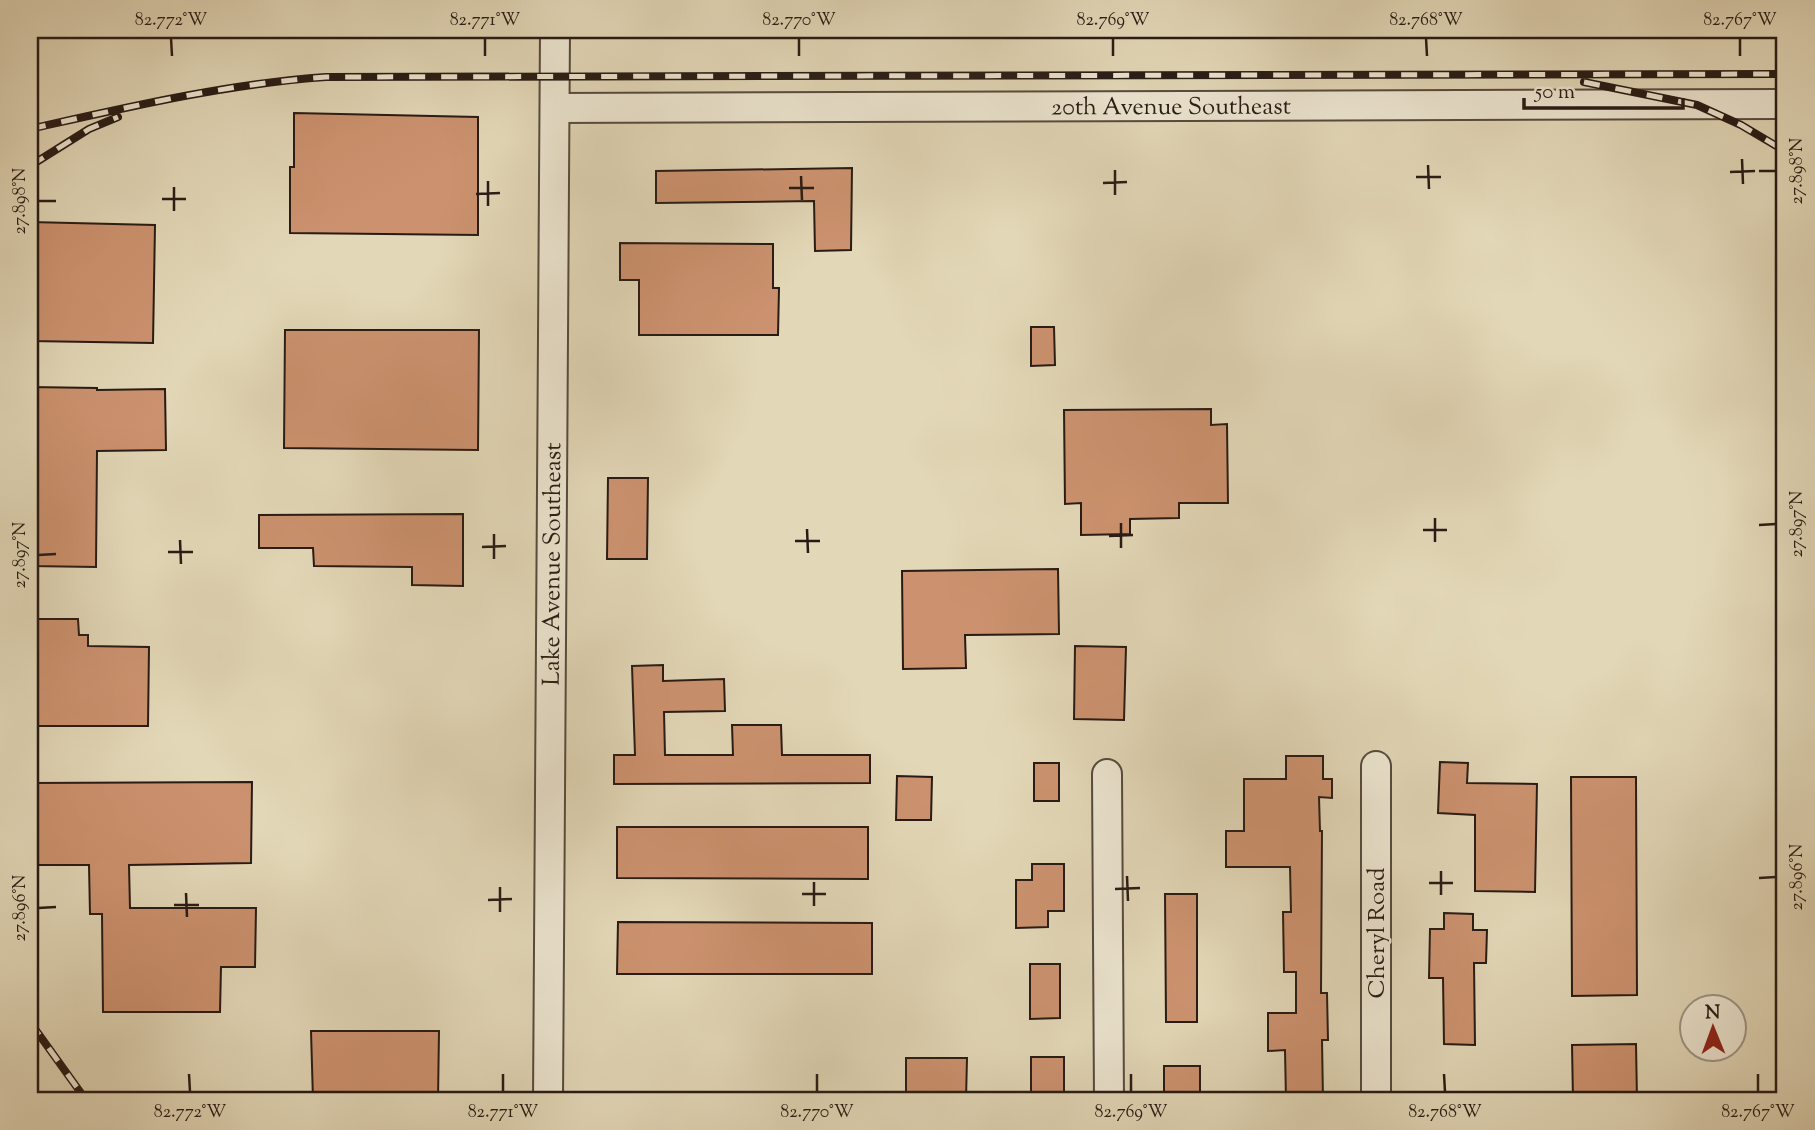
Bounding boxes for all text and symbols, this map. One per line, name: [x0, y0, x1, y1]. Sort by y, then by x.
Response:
text: 82.772°W: [135, 8, 207, 34]
text: 82.771°W: [450, 8, 520, 34]
text: 82.770°W: [762, 8, 836, 34]
text: 82.769°W: [1077, 8, 1149, 34]
text: 82.768°W: [1389, 8, 1463, 34]
text: 82.767°W: [1703, 8, 1777, 34]
scale bar: [1524, 66, 1684, 110]
text: 50 m: [1534, 78, 1575, 108]
street label: 20th Avenue Southeast: [1051, 91, 1291, 125]
text: 27.898°N: [1785, 138, 1811, 204]
text: 27.898°N: [8, 168, 34, 234]
street label: Lake Avenue Southeast: [536, 442, 571, 686]
text: 27.897°N: [1785, 491, 1811, 557]
text: 27.897°N: [8, 522, 34, 588]
text: 27.896°N: [1785, 844, 1811, 910]
street label: Cheryl Road: [1361, 867, 1395, 999]
text: 27.896°N: [8, 875, 34, 941]
north arrow: [1678, 993, 1748, 1064]
text: N: [1705, 1000, 1721, 1027]
text: 82.772°W: [154, 1100, 226, 1126]
text: 82.771°W: [468, 1100, 538, 1126]
text: 82.770°W: [780, 1100, 854, 1126]
text: 82.769°W: [1095, 1100, 1167, 1126]
text: 82.768°W: [1408, 1100, 1482, 1126]
text: 82.767°W: [1721, 1100, 1795, 1126]

